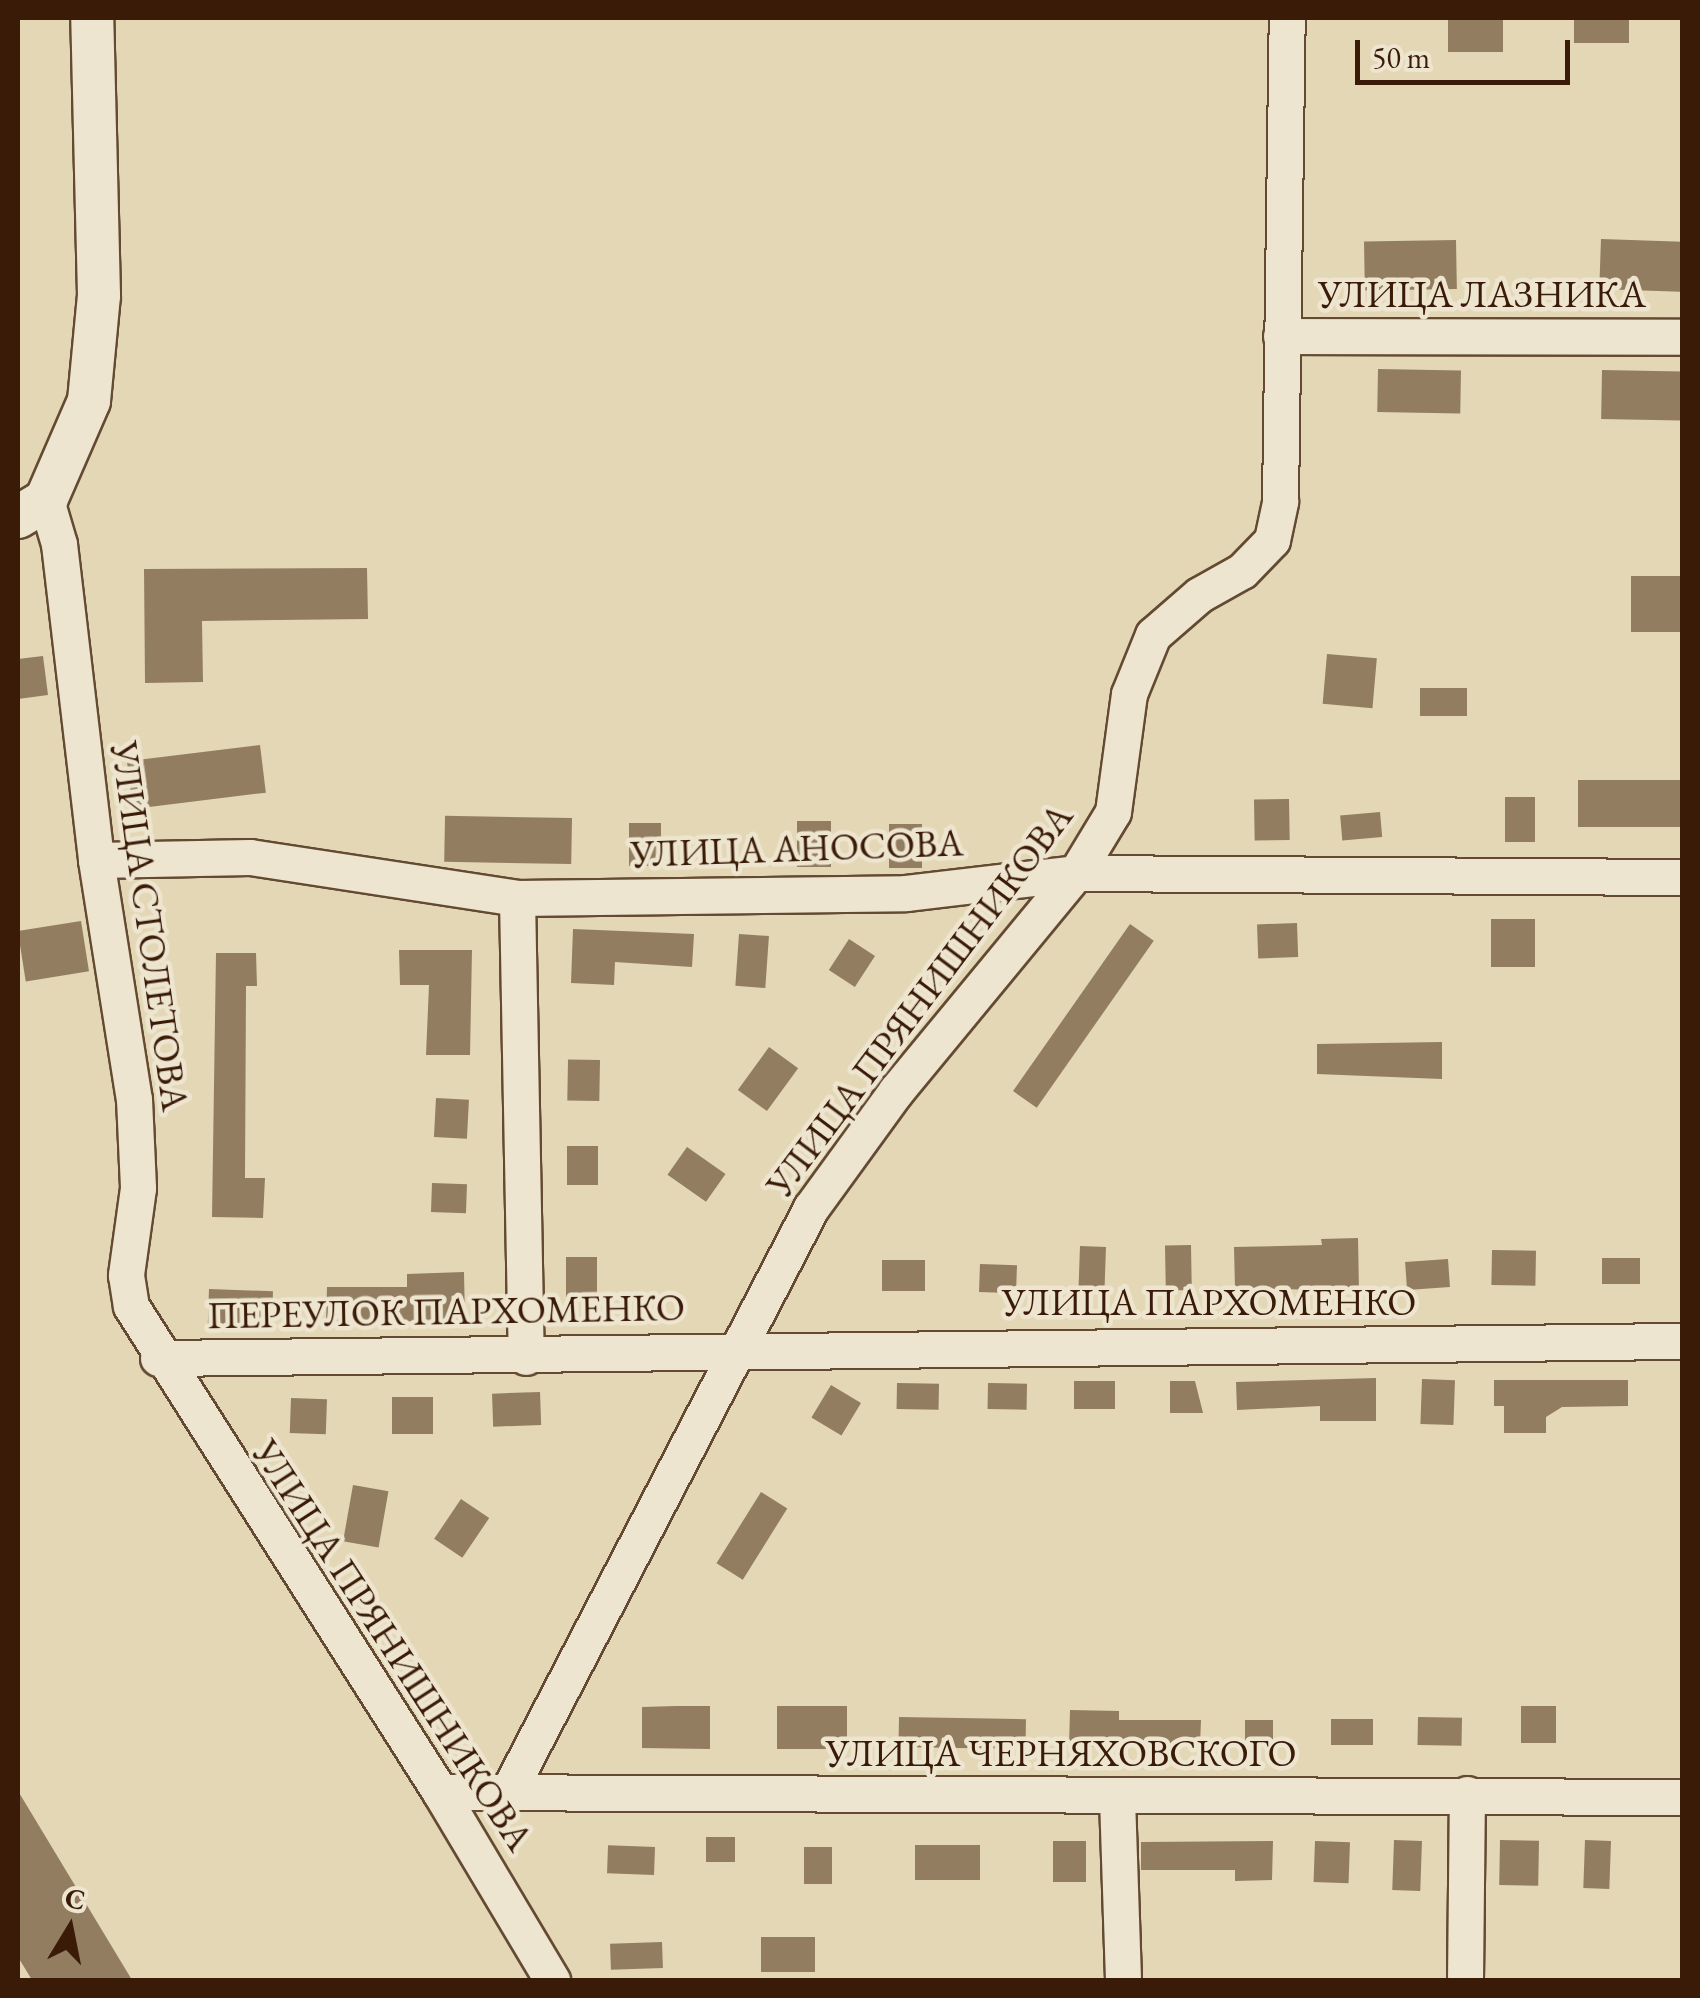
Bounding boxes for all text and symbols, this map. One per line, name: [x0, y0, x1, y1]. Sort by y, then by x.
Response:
scale bar: [1360, 20, 1575, 82]
text: 50 m: [1372, 38, 1430, 77]
street label: УЛИЦА ЛАЗНИКА: [1318, 271, 1646, 317]
street label: УЛИЦА СТОЛЕТОВА: [101, 738, 199, 1114]
street label: УЛИЦА ПРЯНИШНИКОВА: [756, 794, 1082, 1206]
street label: УЛИЦА АНОСОВА: [630, 819, 964, 877]
street label: УЛИЦА ПАРХОМЕНКО: [1002, 1279, 1416, 1325]
street label: ПЕРЕУЛОК ПАРХОМЕНКО: [207, 1284, 685, 1338]
street label: УЛИЦА ПРЯНИШНИКОВА: [243, 1431, 543, 1859]
street label: УЛИЦА ЧЕРНЯХОВСКОГО: [825, 1730, 1297, 1776]
north arrow: [20, 1878, 120, 1978]
text: С: [62, 1879, 88, 1918]

